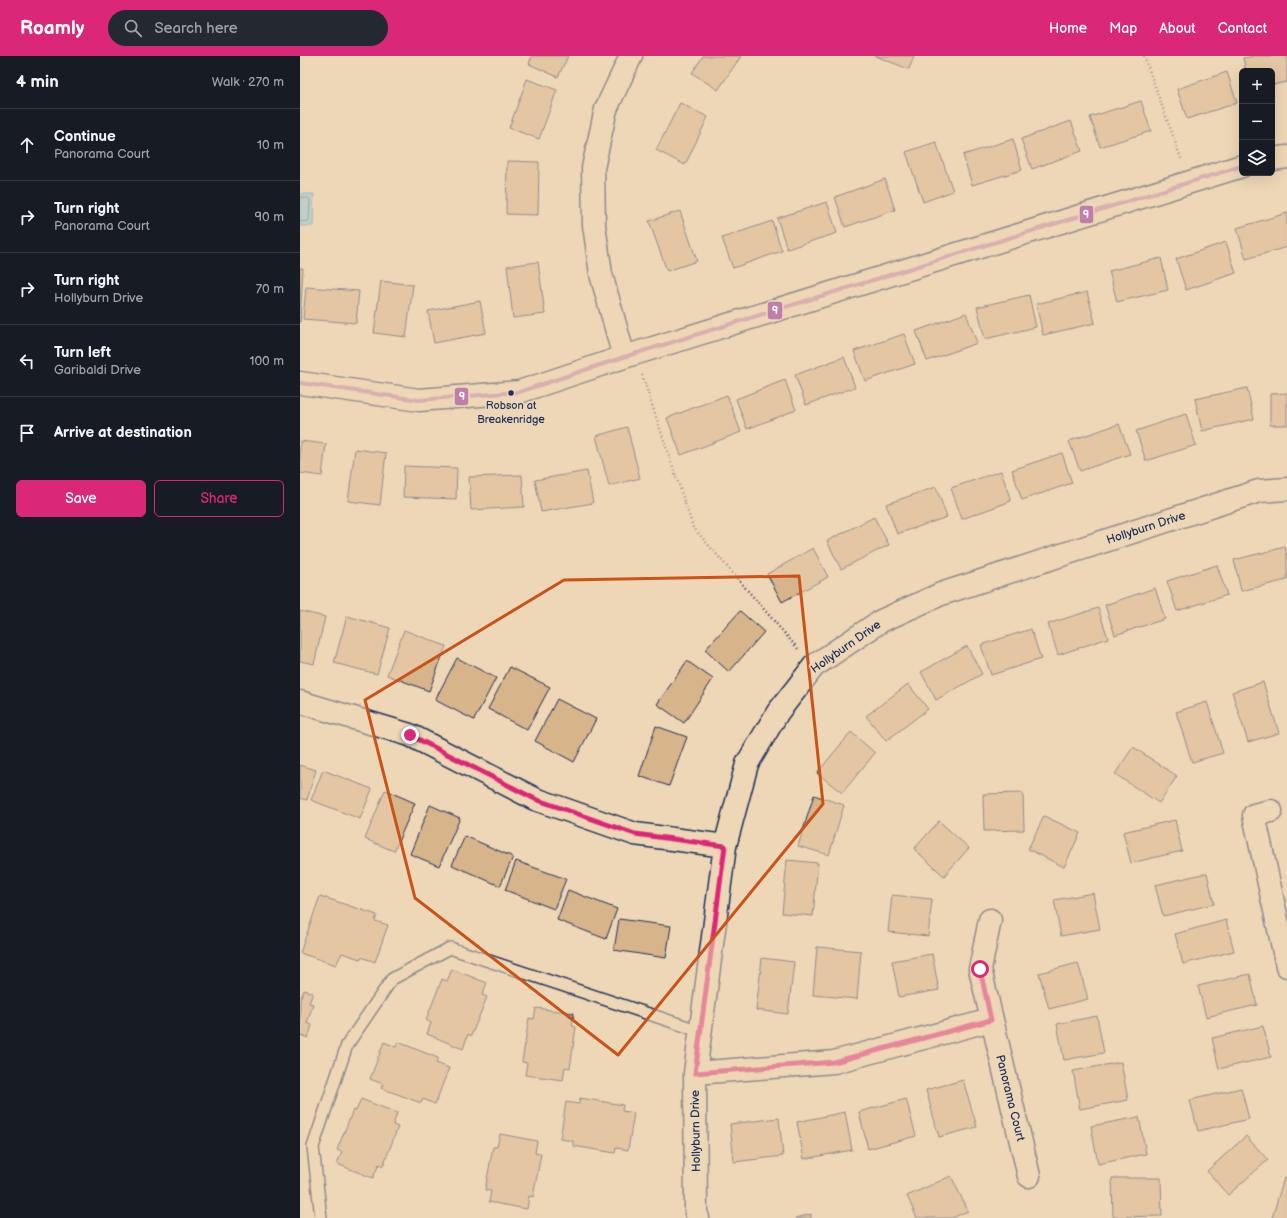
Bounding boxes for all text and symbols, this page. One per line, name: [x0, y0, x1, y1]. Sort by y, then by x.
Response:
search box: [108, 10, 388, 46]
text: Roamly: [20, 17, 84, 40]
icon: search: [122, 17, 144, 39]
text: Search here: [154, 19, 238, 38]
text: Home: [1049, 20, 1087, 37]
text: Map: [1109, 20, 1137, 37]
text: About: [1159, 20, 1196, 37]
text: Contact: [1218, 20, 1267, 37]
map controls: [1239, 68, 1275, 176]
button: +: [1239, 68, 1275, 104]
text: 4 min: [16, 72, 59, 92]
text: Walk · 270 m: [212, 74, 284, 90]
button: −: [1239, 104, 1275, 140]
text: Continue: [54, 127, 116, 146]
icon: ahead: [16, 134, 38, 156]
text: 10 m: [257, 137, 284, 153]
button: layers: [1239, 140, 1275, 176]
text: Panorama Court: [54, 146, 150, 162]
text: Turn right: [54, 199, 119, 218]
line badge: 9: [1079, 205, 1094, 224]
icon: right: [16, 206, 38, 228]
text: 9: [1083, 208, 1089, 221]
text: 90 m: [255, 209, 284, 225]
text: Panorama Court: [54, 218, 150, 234]
text: Turn right: [54, 271, 119, 290]
icon: right: [16, 278, 38, 300]
text: 70 m: [256, 281, 284, 297]
text: Hollyburn Drive: [54, 290, 143, 306]
line badge: 9: [767, 301, 783, 320]
text: 9: [772, 304, 778, 317]
text: Turn left: [54, 343, 111, 362]
icon: left: [16, 350, 38, 372]
text: 100 m: [249, 353, 284, 369]
text: Garibaldi Drive: [54, 362, 141, 378]
line badge: 9: [454, 387, 469, 406]
marker: Robson at Breakenridge: [506, 388, 516, 398]
text: 9: [459, 390, 465, 403]
place label: Robson at Breakenridge: [477, 399, 545, 426]
icon: arrive: [16, 422, 38, 444]
text: Arrive at destination: [54, 423, 192, 442]
button: Save: [16, 480, 146, 517]
button: Share: [154, 480, 284, 517]
street label: Hollyburn Drive: [1105, 508, 1187, 548]
street label: Hollyburn Drive: [808, 617, 884, 677]
route end: [401, 726, 419, 744]
route start: [971, 960, 989, 978]
street label: Panorama Court: [992, 1053, 1028, 1143]
street label: Hollyburn Drive: [688, 1090, 704, 1172]

